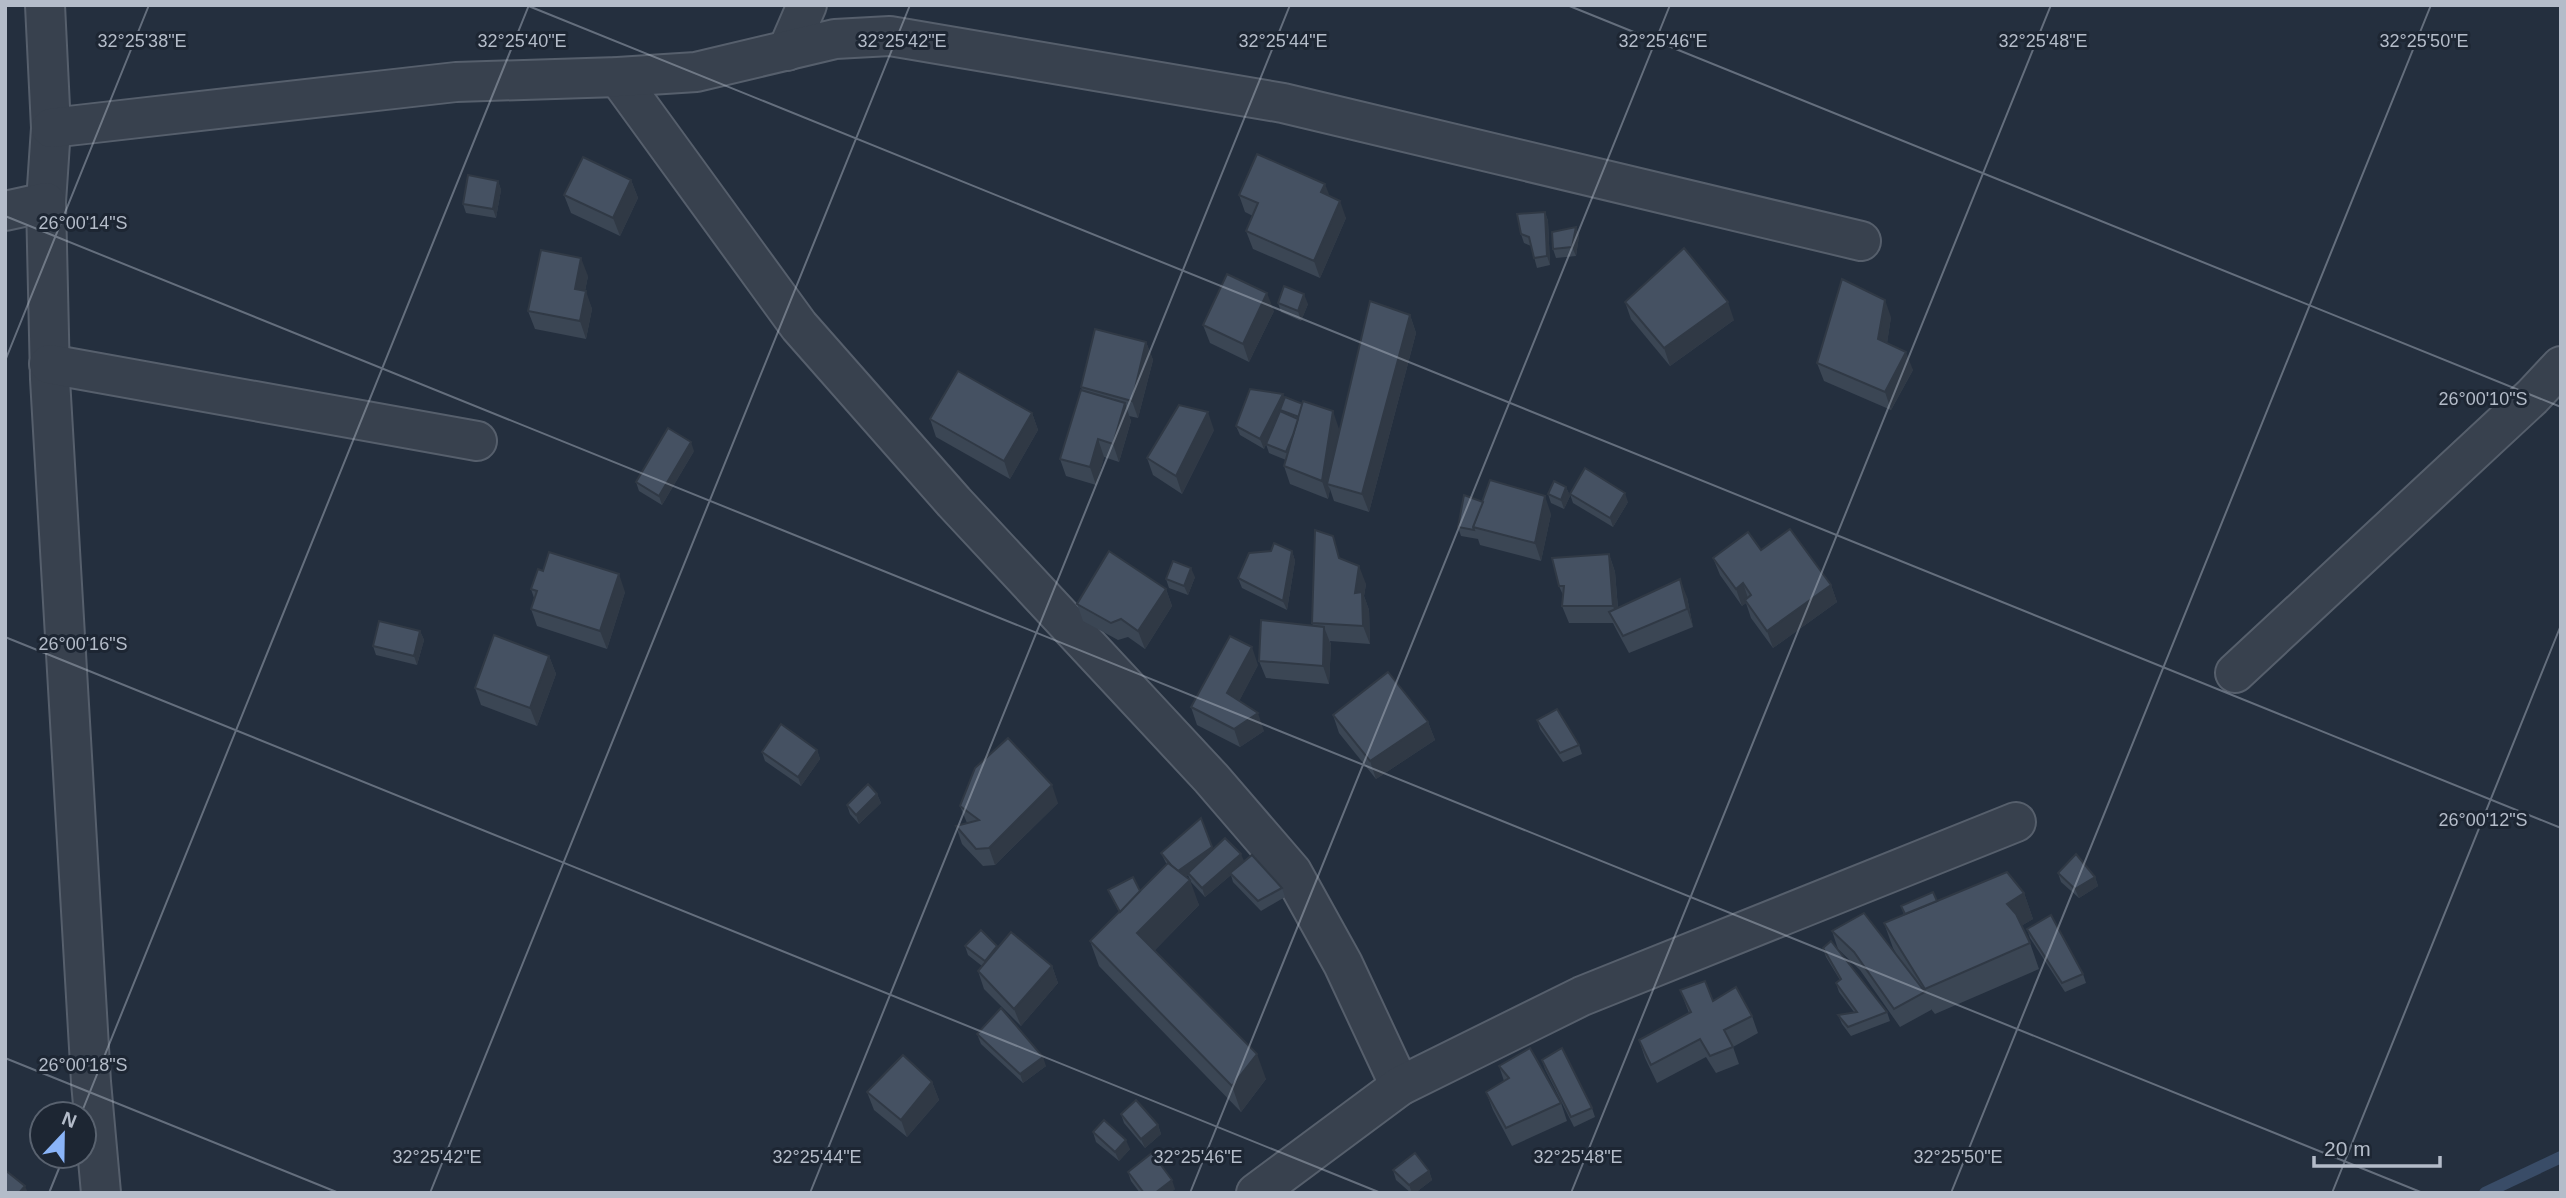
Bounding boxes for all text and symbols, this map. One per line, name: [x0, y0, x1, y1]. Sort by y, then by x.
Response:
text: 32°25'38"E: [97, 31, 187, 51]
text: 32°25'40"E: [477, 31, 567, 51]
text: 32°25'42"E: [857, 31, 947, 51]
text: 32°25'44"E: [1238, 31, 1328, 51]
text: 32°25'46"E: [1618, 31, 1708, 51]
text: 32°25'48"E: [1998, 31, 2088, 51]
text: 32°25'50"E: [2379, 31, 2469, 51]
text: 26°00'14"S: [38, 213, 128, 233]
text: 26°00'10"S: [2438, 389, 2528, 409]
text: 26°00'16"S: [38, 634, 128, 654]
text: 26°00'12"S: [2438, 810, 2528, 830]
text: 26°00'18"S: [38, 1055, 128, 1075]
north arrow: [28, 1100, 98, 1170]
text: N: [59, 1107, 79, 1132]
scale bar: [2314, 1124, 2440, 1168]
text: 20 m: [2324, 1137, 2371, 1160]
text: 32°25'42"E: [392, 1147, 482, 1167]
text: 32°25'44"E: [772, 1147, 862, 1167]
text: 32°25'46"E: [1153, 1147, 1243, 1167]
text: 32°25'48"E: [1533, 1147, 1623, 1167]
text: 32°25'50"E: [1913, 1147, 2003, 1167]

